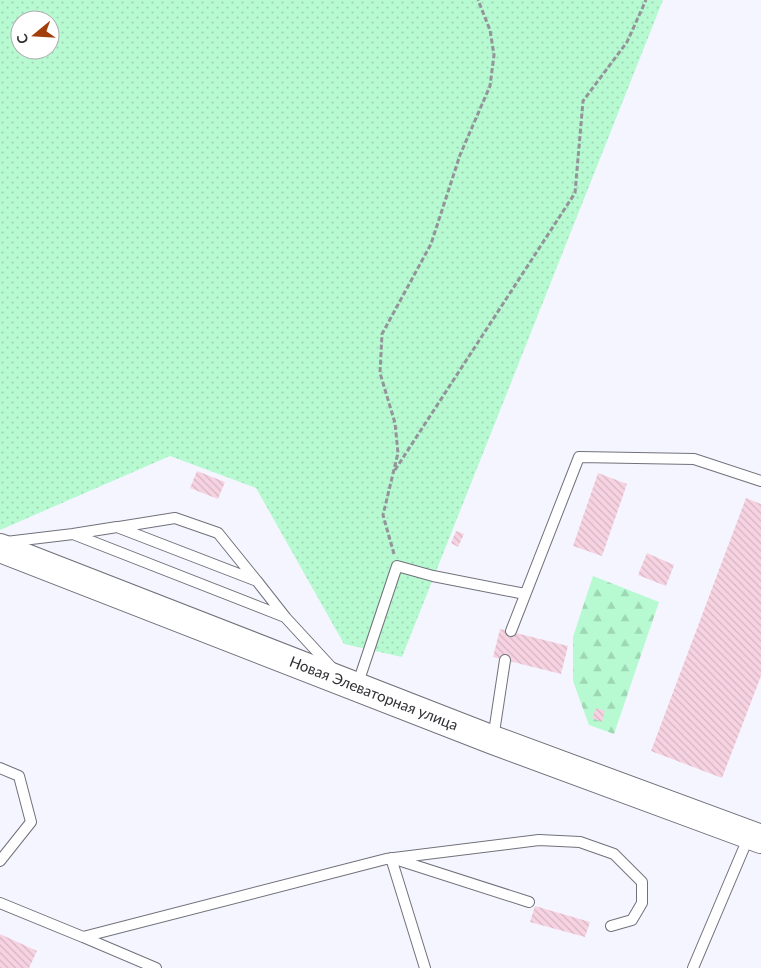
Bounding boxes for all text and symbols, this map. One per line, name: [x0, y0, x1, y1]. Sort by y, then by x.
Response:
north arrow: [10, 10, 60, 60]
text: С: [12, 31, 32, 46]
street label: Новая Элеваторная улица: [287, 652, 461, 734]

